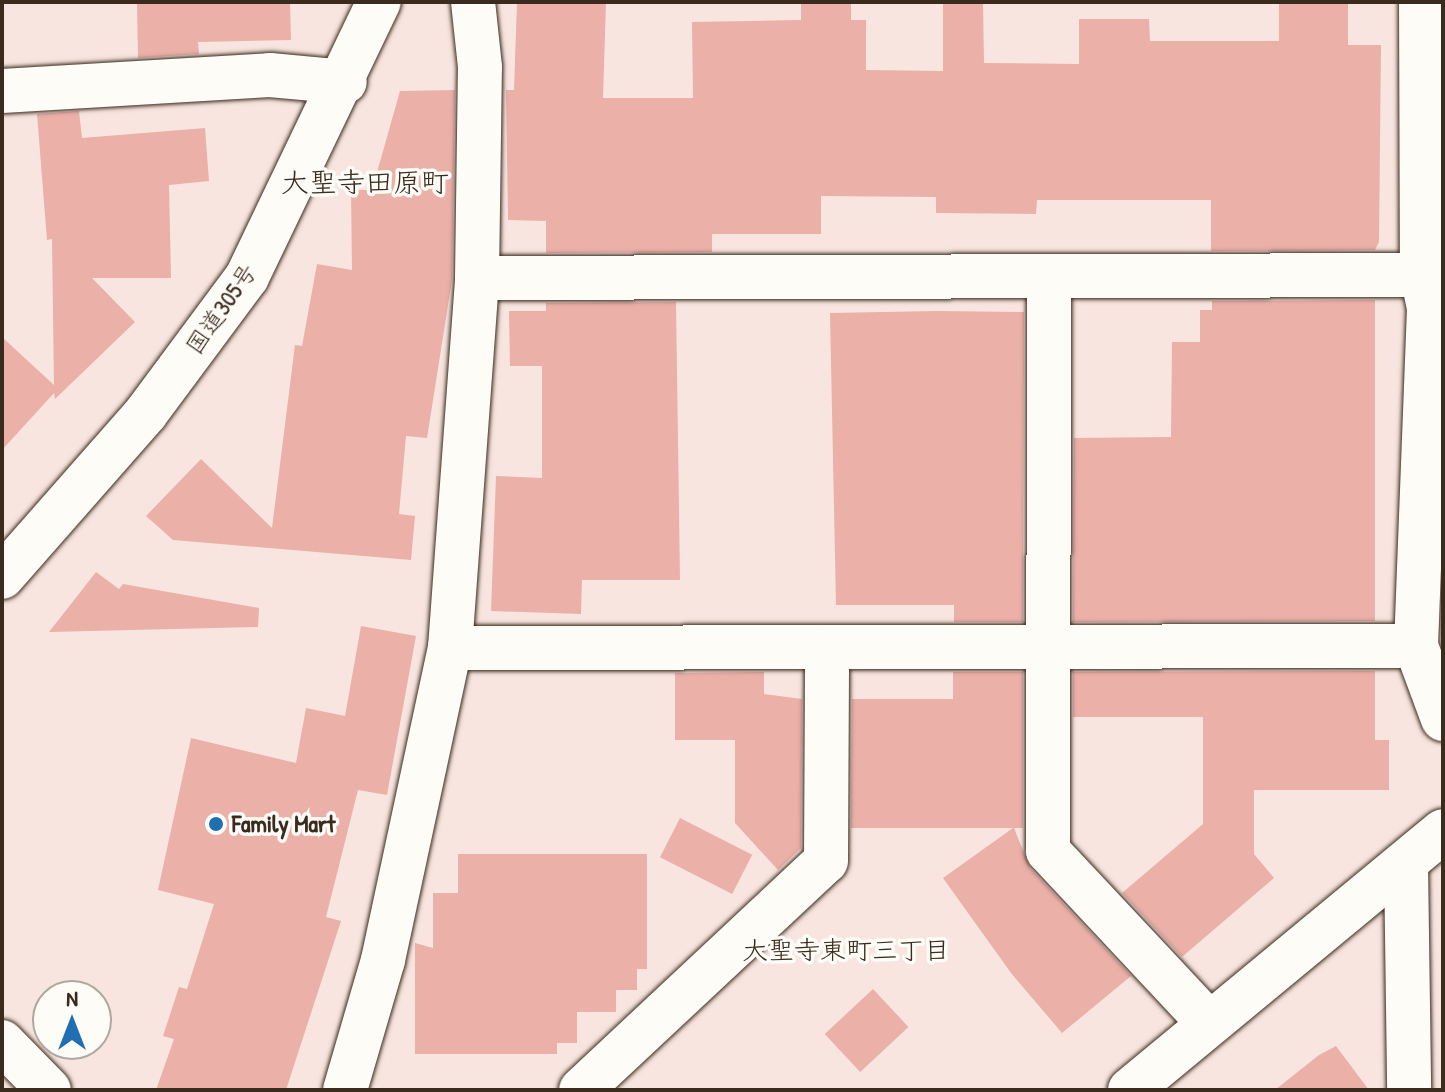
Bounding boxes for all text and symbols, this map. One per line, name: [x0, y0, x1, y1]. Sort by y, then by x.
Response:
district label: 大聖寺田原町: [281, 165, 449, 199]
street label: 国道305号: [179, 258, 263, 360]
place label: Family Mart: [232, 810, 335, 838]
marker: Family Mart: [207, 815, 225, 833]
district label: 大聖寺東町三丁目: [742, 934, 950, 966]
north arrow: [32, 980, 112, 1060]
text: N: [66, 983, 78, 1013]

